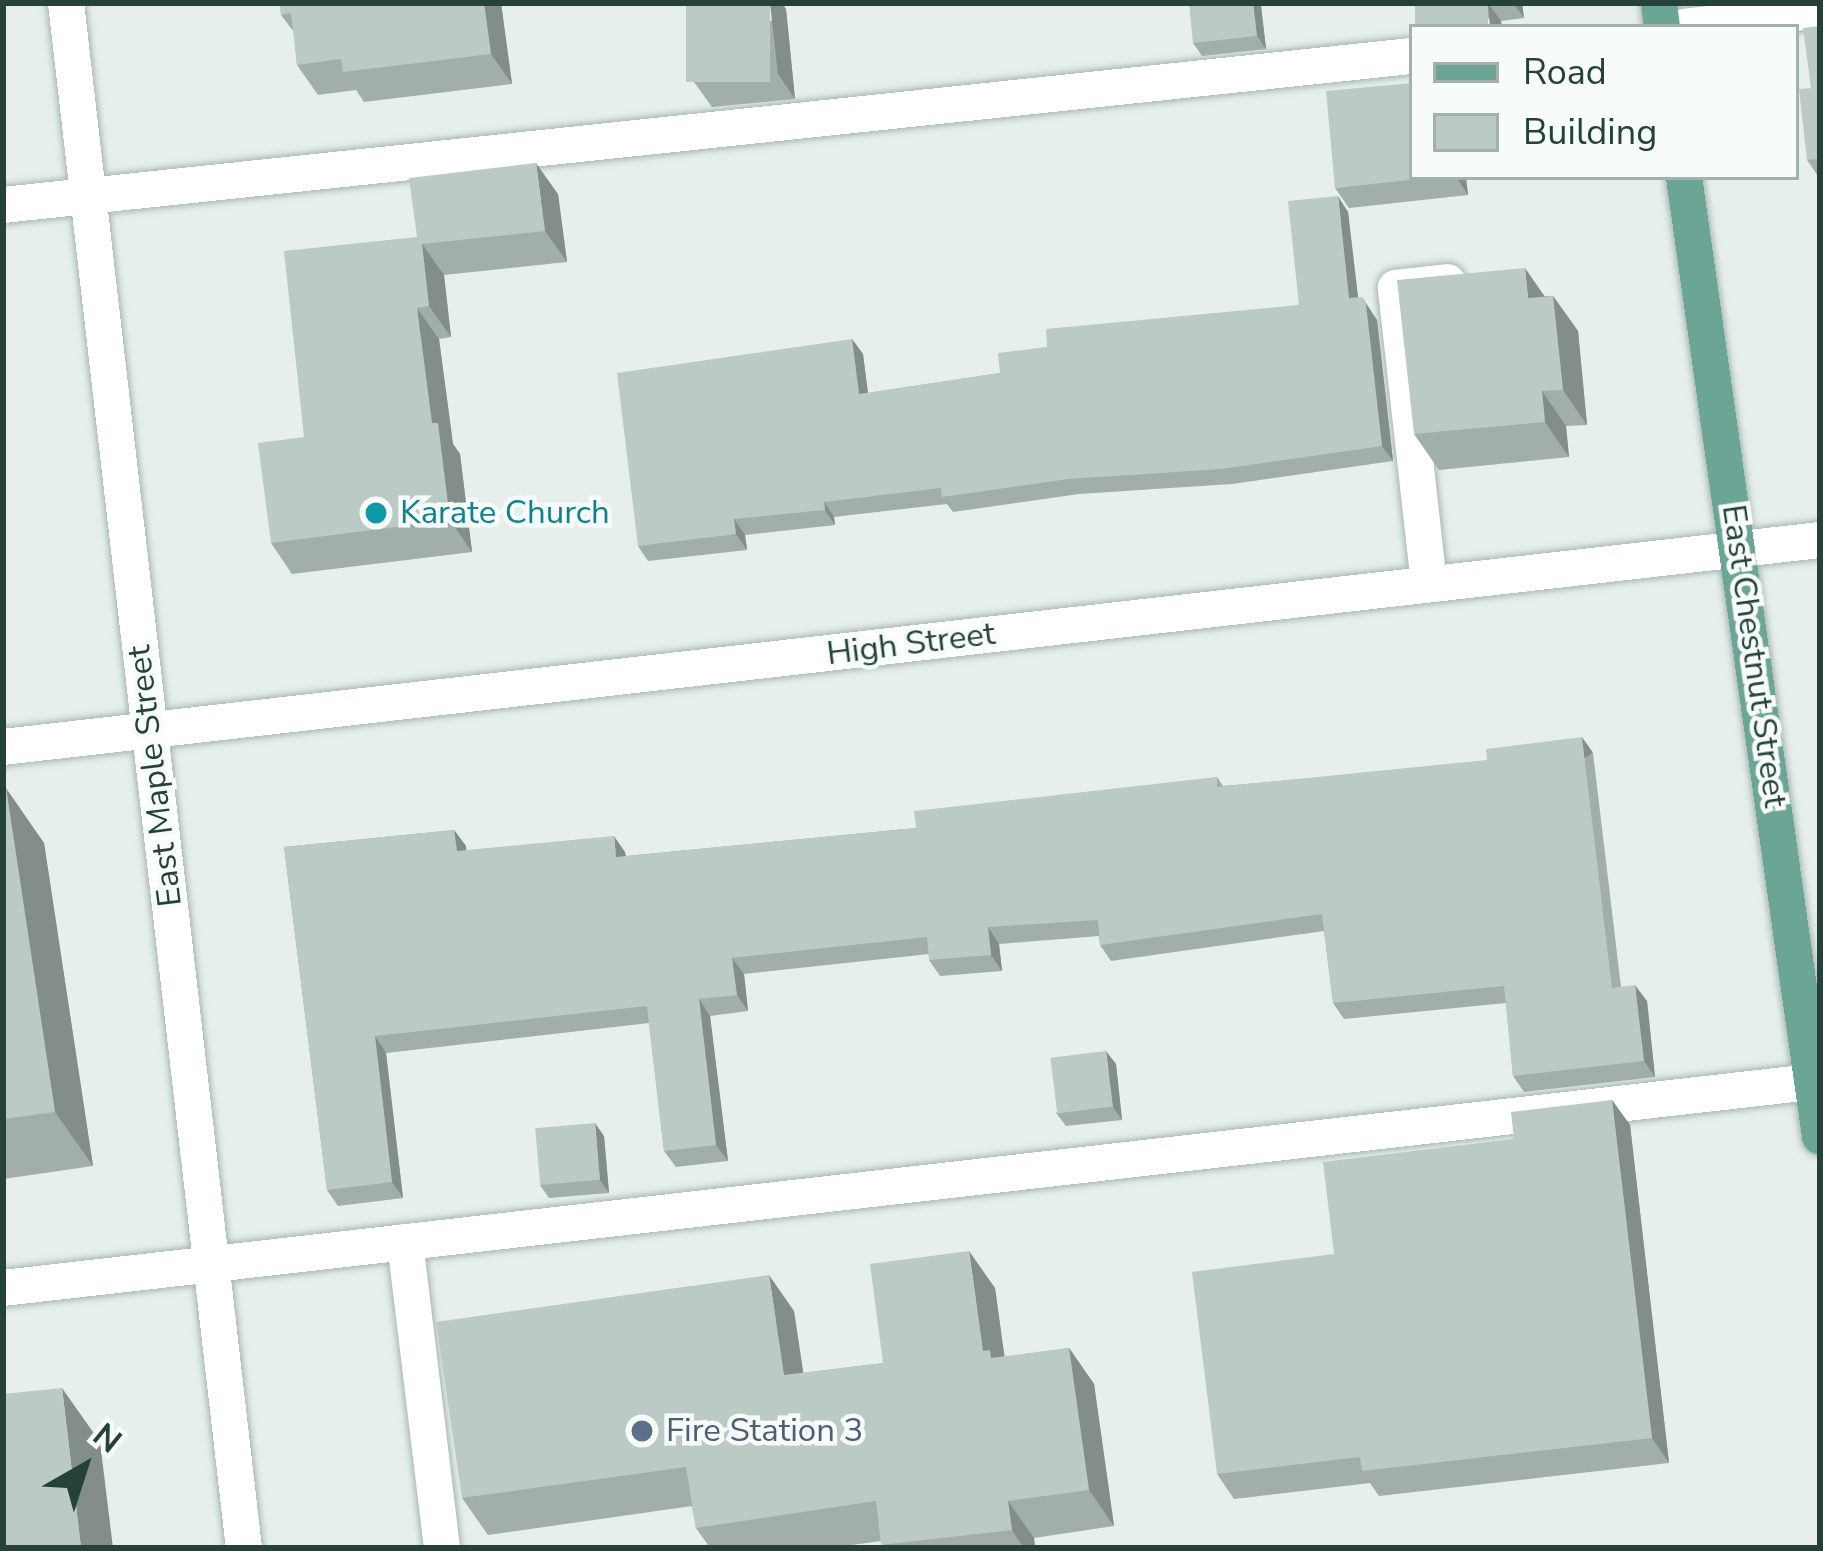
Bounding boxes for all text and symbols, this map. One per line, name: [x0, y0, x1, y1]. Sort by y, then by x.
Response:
legend: [1409, 24, 1799, 180]
text: Road: [1523, 48, 1607, 97]
text: Building: [1523, 108, 1657, 157]
place label: Karate Church: [400, 493, 610, 533]
marker: Karate Church: [363, 500, 389, 526]
street label: East Chestnut Street: [1713, 502, 1795, 810]
street label: High Street: [825, 614, 997, 674]
street label: East Maple Street: [119, 643, 191, 909]
north arrow: [24, 1407, 144, 1527]
place label: Fire Station 3: [666, 1411, 863, 1451]
text: N: [83, 1413, 131, 1464]
marker: Fire Station 3: [629, 1418, 655, 1444]

